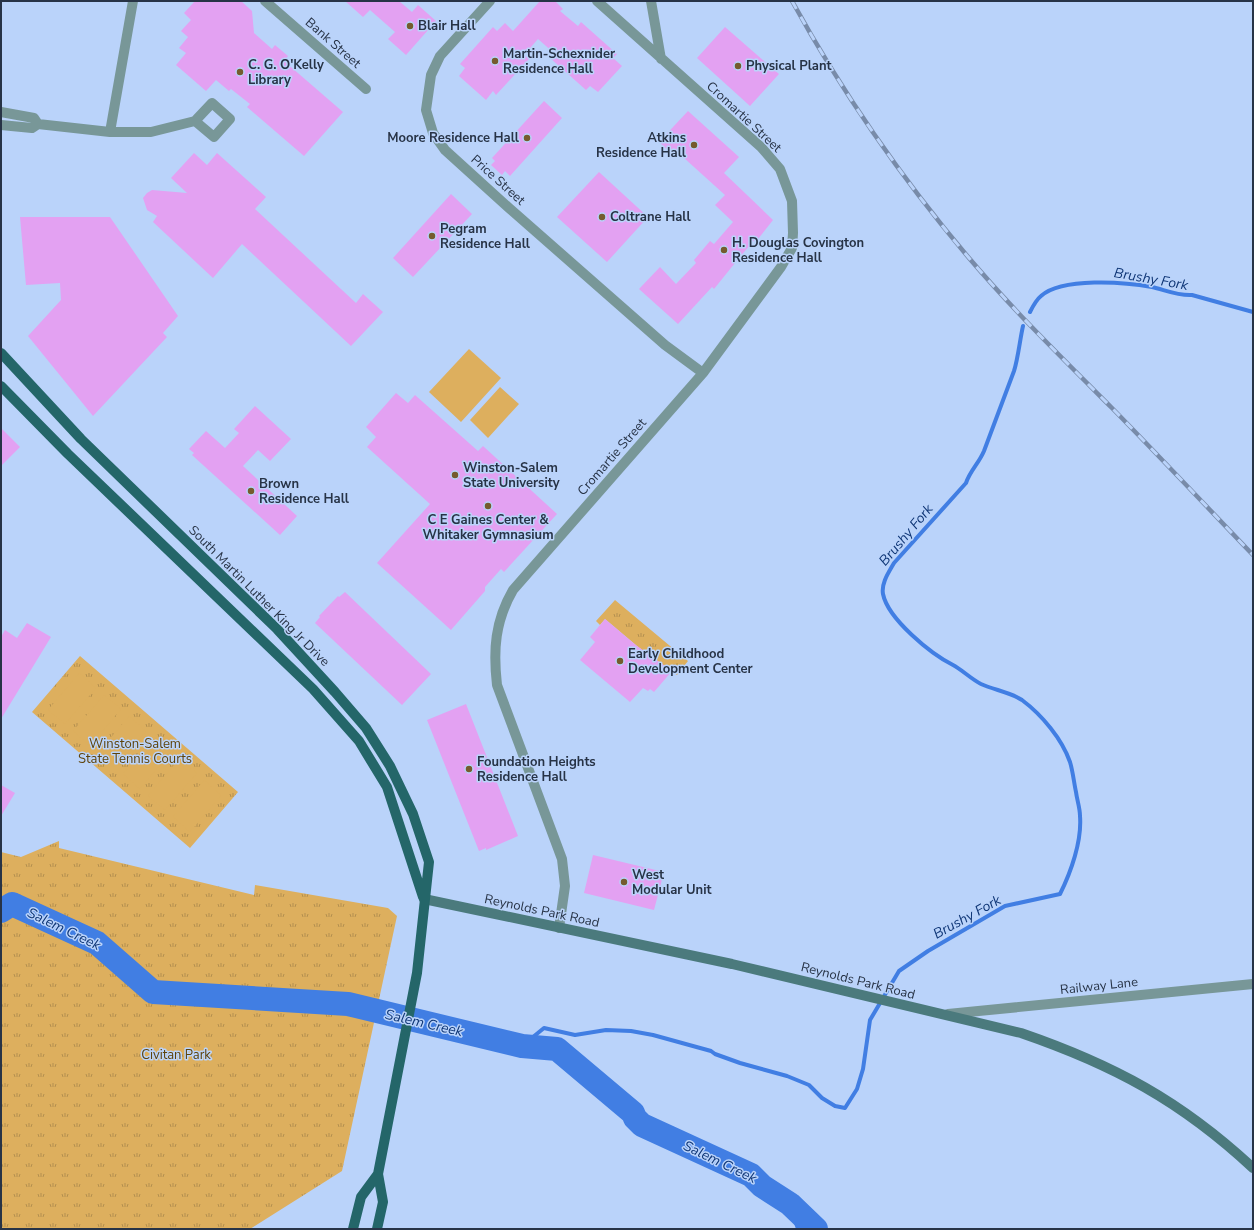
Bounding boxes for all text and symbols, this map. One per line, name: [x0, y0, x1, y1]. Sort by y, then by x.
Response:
street label: Bank Street: [301, 14, 365, 73]
place label: Blair Hall: [418, 17, 476, 35]
marker: Blair Hall: [405, 21, 415, 31]
place label: Martin-Schexnider Residence Hall: [503, 45, 616, 78]
place label: C. G. O'Kelly Library: [248, 56, 324, 89]
marker: Martin-Schexnider Residence Hall: [490, 56, 500, 66]
place label: Physical Plant: [746, 57, 833, 75]
marker: Physical Plant: [733, 61, 743, 71]
marker: C. G. O'Kelly Library: [235, 67, 245, 77]
street label: Cromartie Street: [702, 77, 786, 157]
place label: Moore Residence Hall: [387, 129, 520, 147]
place label: Atkins Residence Hall: [596, 129, 687, 162]
marker: Moore Residence Hall: [522, 133, 532, 143]
marker: Atkins Residence Hall: [689, 140, 699, 150]
street label: Price Street: [467, 151, 529, 210]
place label: Coltrane Hall: [610, 208, 691, 226]
marker: Coltrane Hall: [597, 212, 607, 222]
place label: Pegram Residence Hall: [440, 220, 531, 253]
marker: Pegram Residence Hall: [427, 231, 437, 241]
place label: H. Douglas Covington Residence Hall: [732, 234, 864, 267]
marker: H. Douglas Covington Residence Hall: [719, 245, 729, 255]
water label: Brushy Fork: [1112, 263, 1191, 295]
street label: Cromartie Street: [573, 414, 651, 499]
place label: Winston-Salem State University: [463, 459, 560, 492]
marker: Winston-Salem State University: [450, 470, 460, 480]
place label: Brown Residence Hall: [259, 475, 350, 508]
marker: Brown Residence Hall: [246, 486, 256, 496]
water label: Brushy Fork: [875, 499, 938, 570]
marker: C E Gaines Center & Whitaker Gymnasium: [483, 501, 493, 511]
place label: C E Gaines Center & Whitaker Gymnasium: [422, 511, 554, 544]
street label: South Martin Luther King Jr Drive: [185, 522, 334, 671]
place label: Early Childhood Development Center: [628, 645, 754, 678]
marker: Early Childhood Development Center: [615, 656, 625, 666]
park label: Winston-Salem State Tennis Courts: [78, 735, 192, 768]
place label: Foundation Heights Residence Hall: [477, 753, 596, 786]
marker: Foundation Heights Residence Hall: [464, 764, 474, 774]
place label: West Modular Unit: [632, 866, 712, 899]
marker: West Modular Unit: [619, 877, 629, 887]
street label: Reynolds Park Road: [483, 890, 601, 932]
water label: Brushy Fork: [930, 890, 1005, 943]
water label: Salem Creek: [24, 903, 105, 955]
street label: Reynolds Park Road: [799, 958, 917, 1004]
street label: Railway Lane: [1059, 973, 1139, 999]
water label: Salem Creek: [383, 1005, 466, 1041]
park label: Civitan Park: [141, 1046, 211, 1064]
water label: Salem Creek: [680, 1136, 761, 1188]

